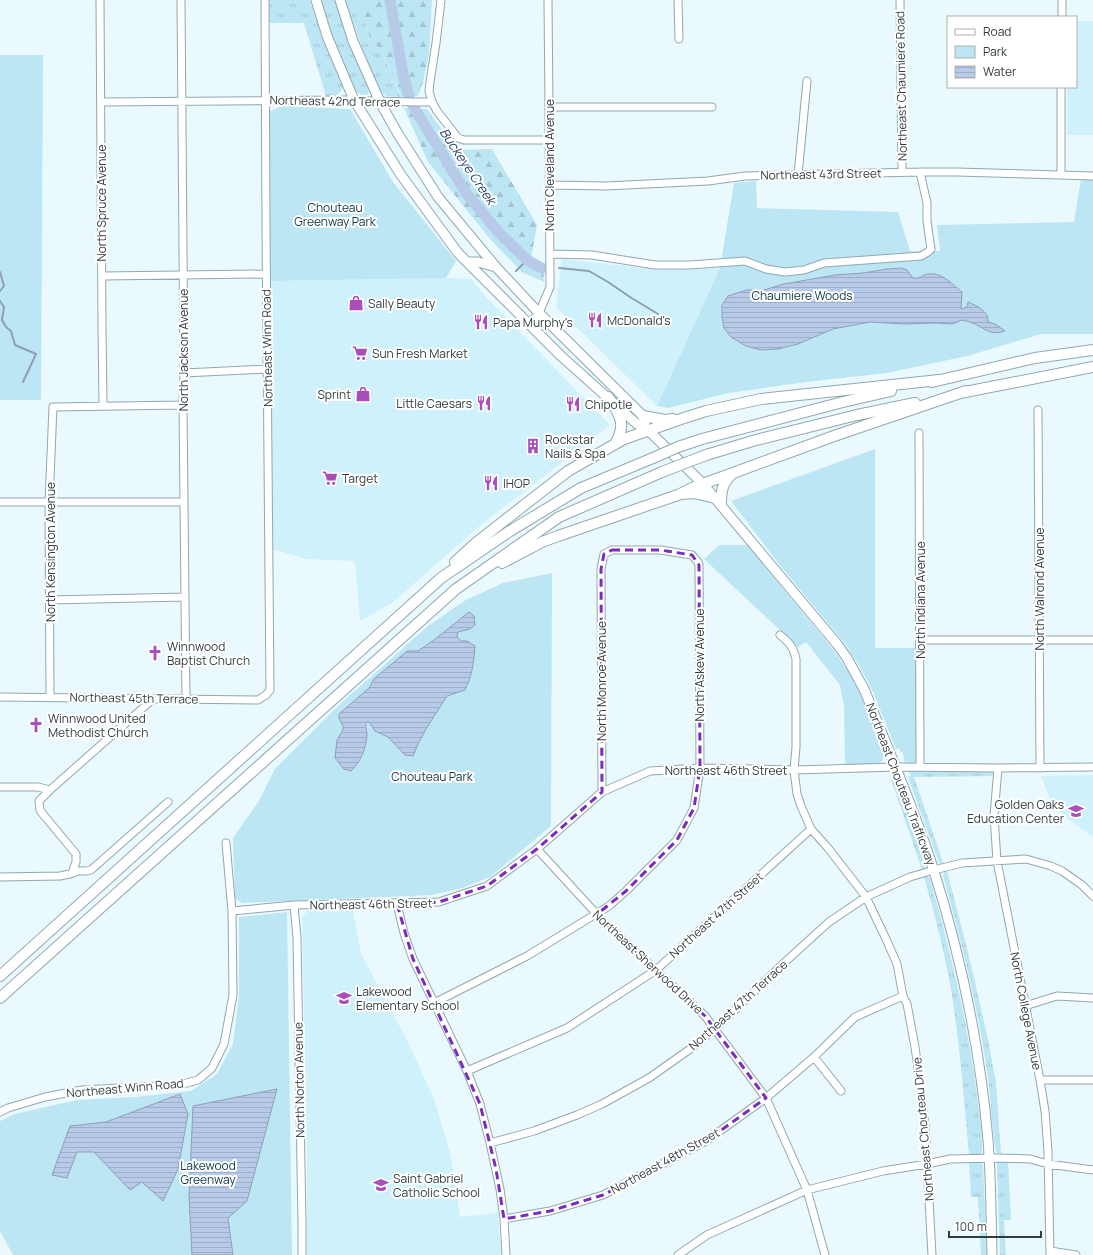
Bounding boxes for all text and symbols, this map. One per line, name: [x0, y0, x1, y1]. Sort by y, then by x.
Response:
street label: Northeast Chaumiere Road: [891, 11, 911, 161]
legend: [947, 16, 1077, 88]
text: Road: [983, 23, 1011, 40]
text: Park: [983, 43, 1008, 60]
text: Water: [983, 63, 1017, 80]
street label: Northeast 42nd Terrace: [269, 91, 401, 111]
street label: North Cleveland Avenue: [541, 99, 558, 231]
water label: Buckeye Creek: [436, 124, 502, 210]
street label: North Spruce Avenue: [93, 145, 110, 261]
street label: Northeast 43rd Street: [760, 164, 882, 184]
park label: Chouteau Greenway Park: [294, 199, 377, 230]
park label: Chaumiere Woods: [751, 287, 853, 304]
street label: North Jackson Avenue: [175, 289, 192, 411]
street label: Northeast Winn Road: [257, 289, 277, 407]
shop icon: Sally Beauty: [347, 294, 365, 312]
place label: Sally Beauty: [368, 295, 436, 312]
restaurant icon: McDonald's: [586, 311, 604, 329]
place label: McDonald's: [607, 312, 671, 329]
restaurant icon: Papa Murphy's: [472, 313, 490, 331]
place label: Papa Murphy's: [493, 314, 573, 331]
supermarket icon: Sun Fresh Market: [351, 344, 369, 362]
place label: Sun Fresh Market: [372, 345, 468, 362]
shop icon: Sprint: [354, 385, 372, 403]
place label: Sprint: [317, 386, 351, 403]
restaurant icon: Little Caesars: [475, 394, 493, 412]
place label: Little Caesars: [396, 395, 472, 412]
restaurant icon: Chipotle: [564, 395, 582, 413]
place label: Chipotle: [585, 396, 632, 413]
place label: Rockstar Nails & Spa: [545, 431, 606, 462]
building icon: Rockstar Nails & Spa: [524, 437, 542, 455]
supermarket icon: Target: [321, 469, 339, 487]
place label: Target: [342, 470, 378, 487]
restaurant icon: IHOP: [482, 474, 500, 492]
place label: IHOP: [503, 475, 530, 492]
street label: North Kensington Avenue: [42, 482, 59, 622]
street label: North Walrond Avenue: [1031, 527, 1048, 651]
street label: North Indiana Avenue: [912, 541, 929, 659]
street label: North Askew Avenue: [691, 608, 708, 722]
street label: North Monroe Avenue: [593, 621, 610, 741]
place label: Winnwood Baptist Church: [167, 638, 250, 669]
church icon: Winnwood Baptist Church: [146, 644, 164, 662]
street label: Northeast 45th Terrace: [69, 688, 199, 708]
street label: Northeast Chouteau Trafficway: [862, 700, 940, 868]
place label: Winnwood United Methodist Church: [48, 710, 148, 741]
church icon: Winnwood United Methodist Church: [27, 716, 45, 734]
street label: Northeast 46th Street: [665, 762, 788, 779]
park label: Chouteau Park: [391, 768, 474, 785]
place label: Golden Oaks Education Center: [967, 796, 1065, 827]
school or university icon: Golden Oaks Education Center: [1067, 802, 1085, 820]
street label: Northeast 47th Street: [665, 868, 767, 962]
street label: Northeast 46th Street: [309, 894, 433, 914]
street label: Northeast Sherwood Drive: [589, 906, 707, 1018]
street label: North College Avenue: [1006, 951, 1046, 1071]
street label: Northeast 47th Terrace: [685, 956, 791, 1054]
place label: Lakewood Elementary School: [356, 983, 459, 1014]
school or university icon: Lakewood Elementary School: [335, 989, 353, 1007]
street label: North Norton Avenue: [289, 1022, 309, 1138]
street label: Northeast Chouteau Drive: [908, 1056, 938, 1202]
street label: Northeast Winn Road: [66, 1074, 184, 1102]
street label: Northeast 48th Street: [607, 1124, 723, 1198]
park label: Lakewood Greenway: [180, 1157, 236, 1188]
place label: Saint Gabriel Catholic School: [393, 1170, 480, 1201]
school or university icon: Saint Gabriel Catholic School: [372, 1176, 390, 1194]
scale bar: [949, 1213, 1041, 1239]
text: 100 m: [955, 1218, 987, 1235]

